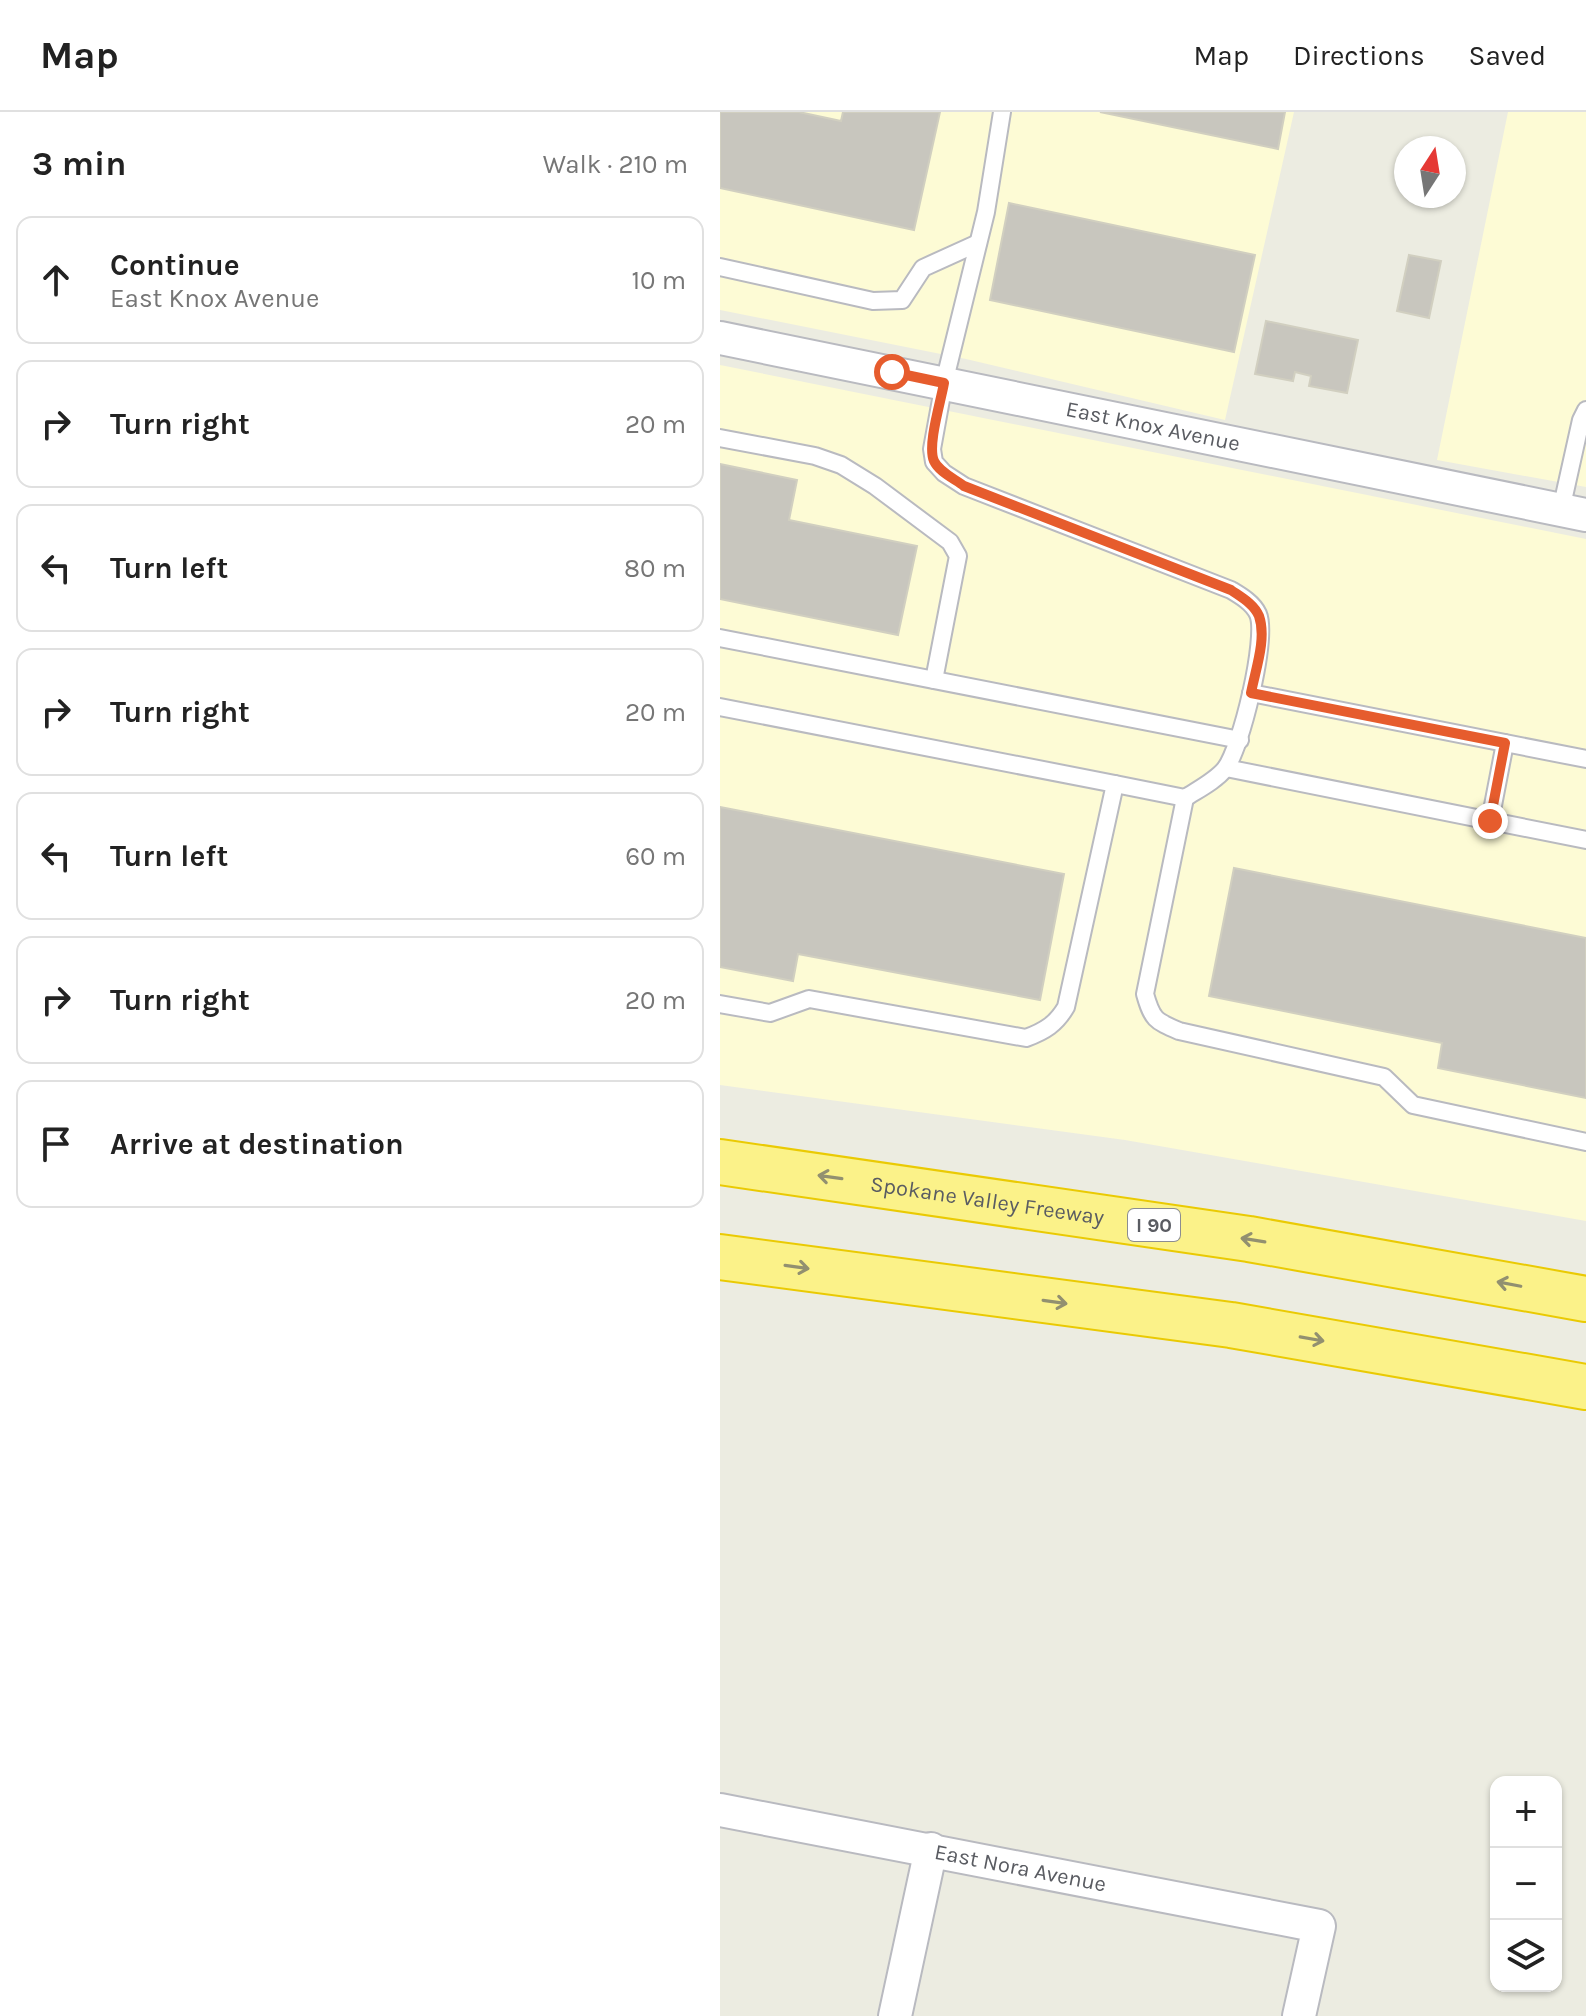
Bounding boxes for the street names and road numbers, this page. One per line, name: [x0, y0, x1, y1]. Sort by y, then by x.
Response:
street label: East Knox Avenue: [1064, 396, 1242, 457]
street label: Spokane Valley Freeway: [869, 1171, 1106, 1231]
road number: I 90: [1128, 1209, 1180, 1241]
street label: East Nora Avenue: [932, 1839, 1109, 1898]

